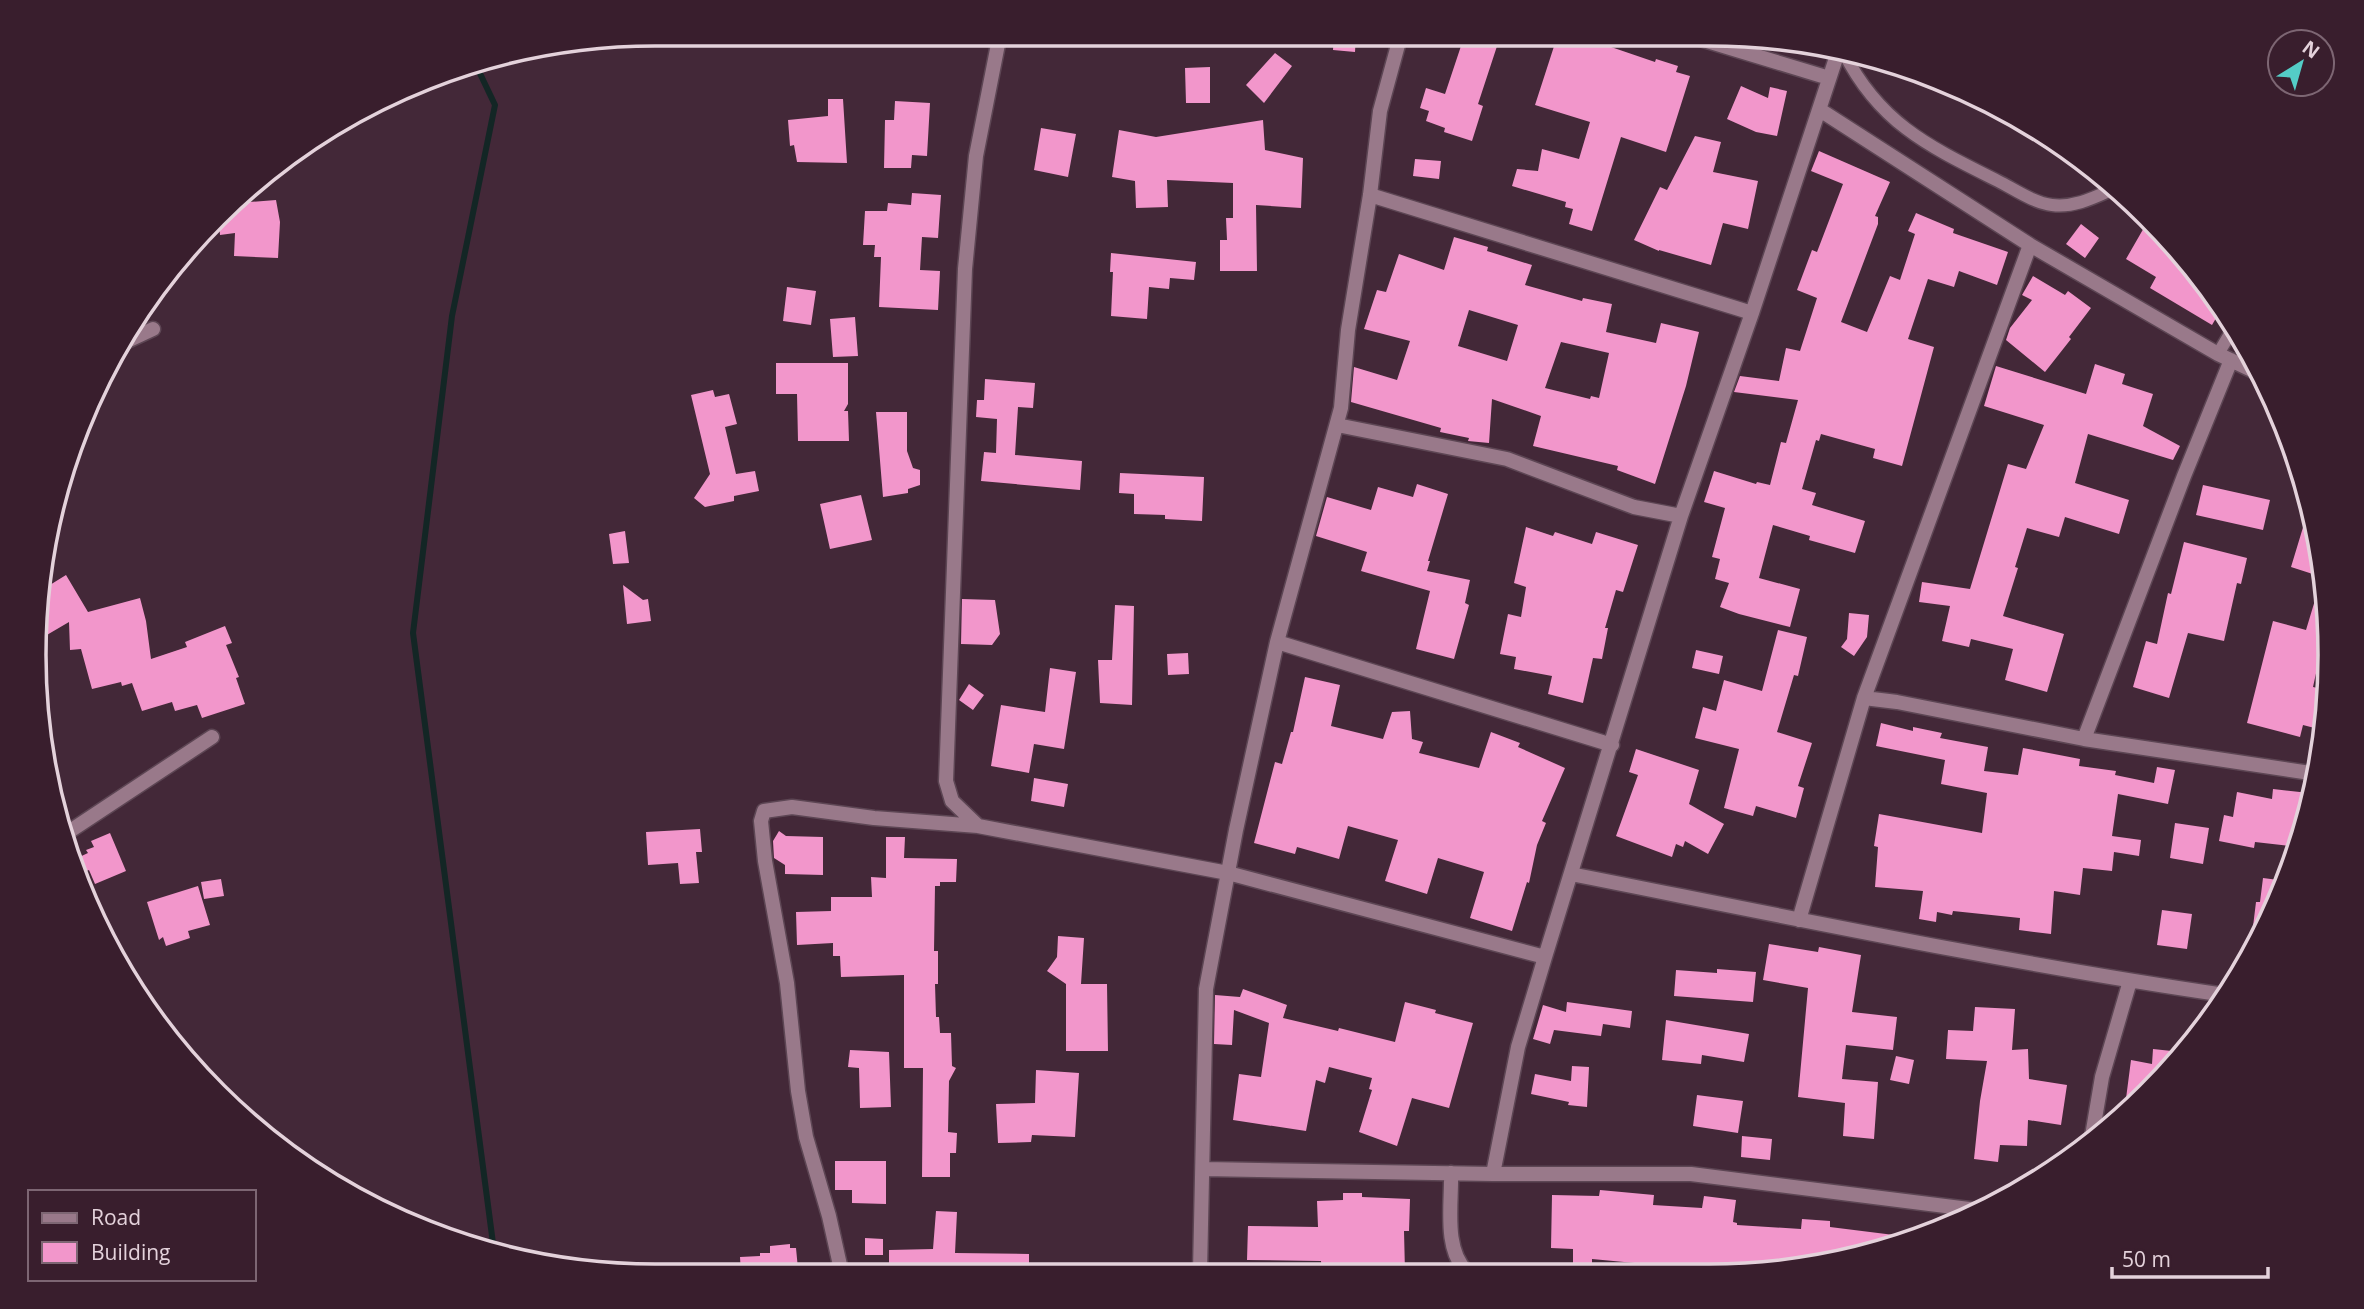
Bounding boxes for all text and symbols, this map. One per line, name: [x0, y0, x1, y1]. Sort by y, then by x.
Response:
north arrow: [2266, 28, 2336, 98]
text: N: [2297, 34, 2325, 64]
legend: [28, 1190, 256, 1281]
text: Road: [91, 1203, 141, 1231]
scale bar: [2112, 1236, 2268, 1280]
text: Building: [91, 1238, 170, 1266]
text: 50 m: [2122, 1245, 2171, 1273]

